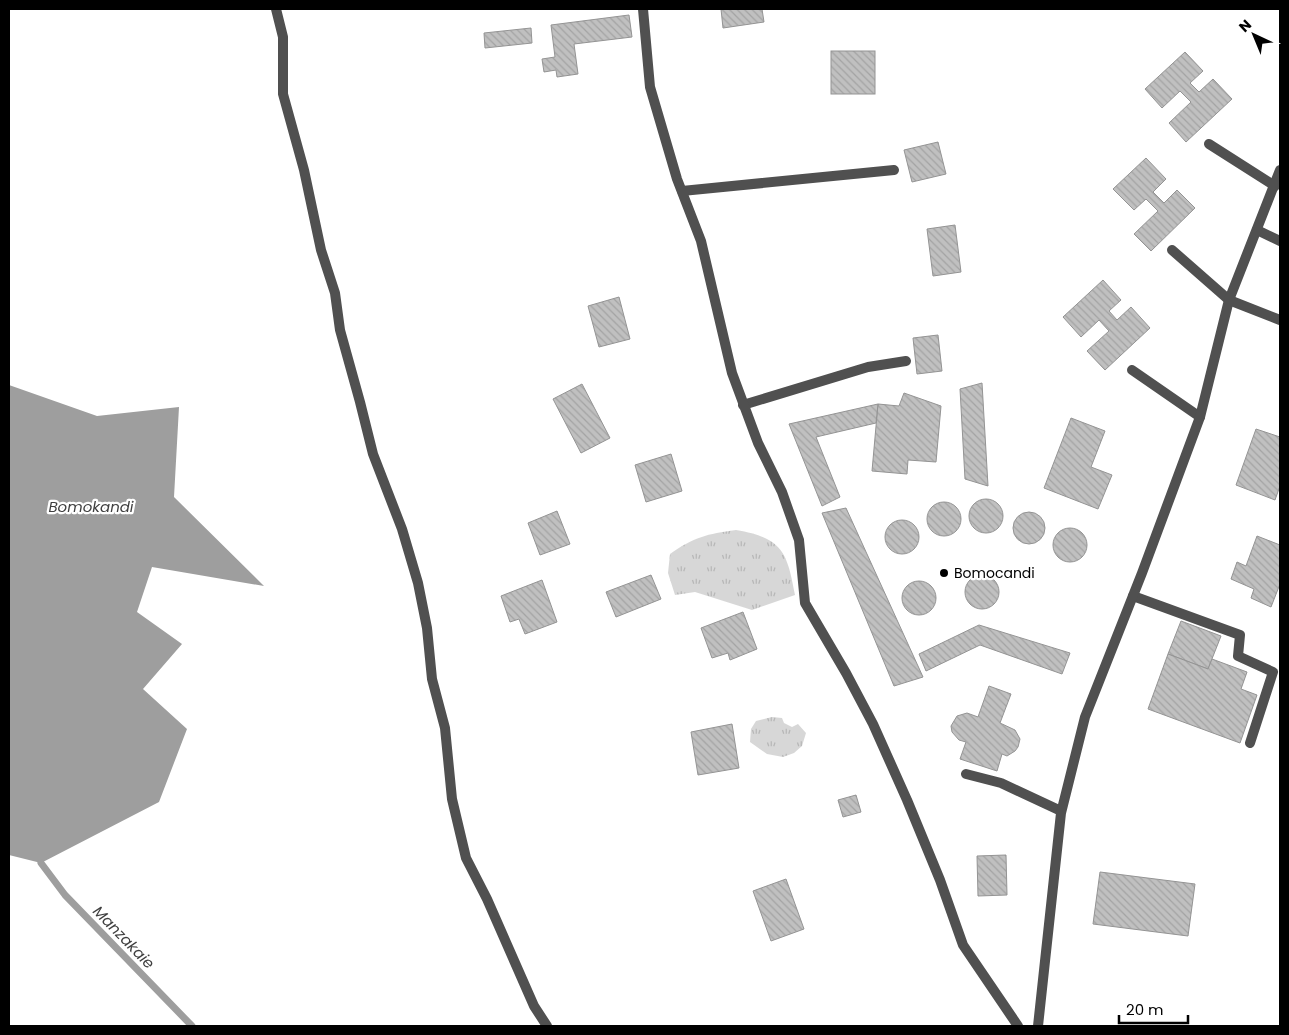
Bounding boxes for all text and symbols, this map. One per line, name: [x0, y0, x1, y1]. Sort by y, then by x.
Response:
north arrow: [1229, 10, 1279, 60]
text: N: [1234, 15, 1256, 36]
water label: Bomokandi: [48, 496, 134, 517]
place label: Bomocandi: [954, 563, 1035, 583]
marker: Bomocandi: [938, 567, 950, 579]
water label: Manzakaie: [88, 901, 160, 973]
scale bar: [1119, 992, 1188, 1024]
text: 20 m: [1126, 999, 1164, 1020]

